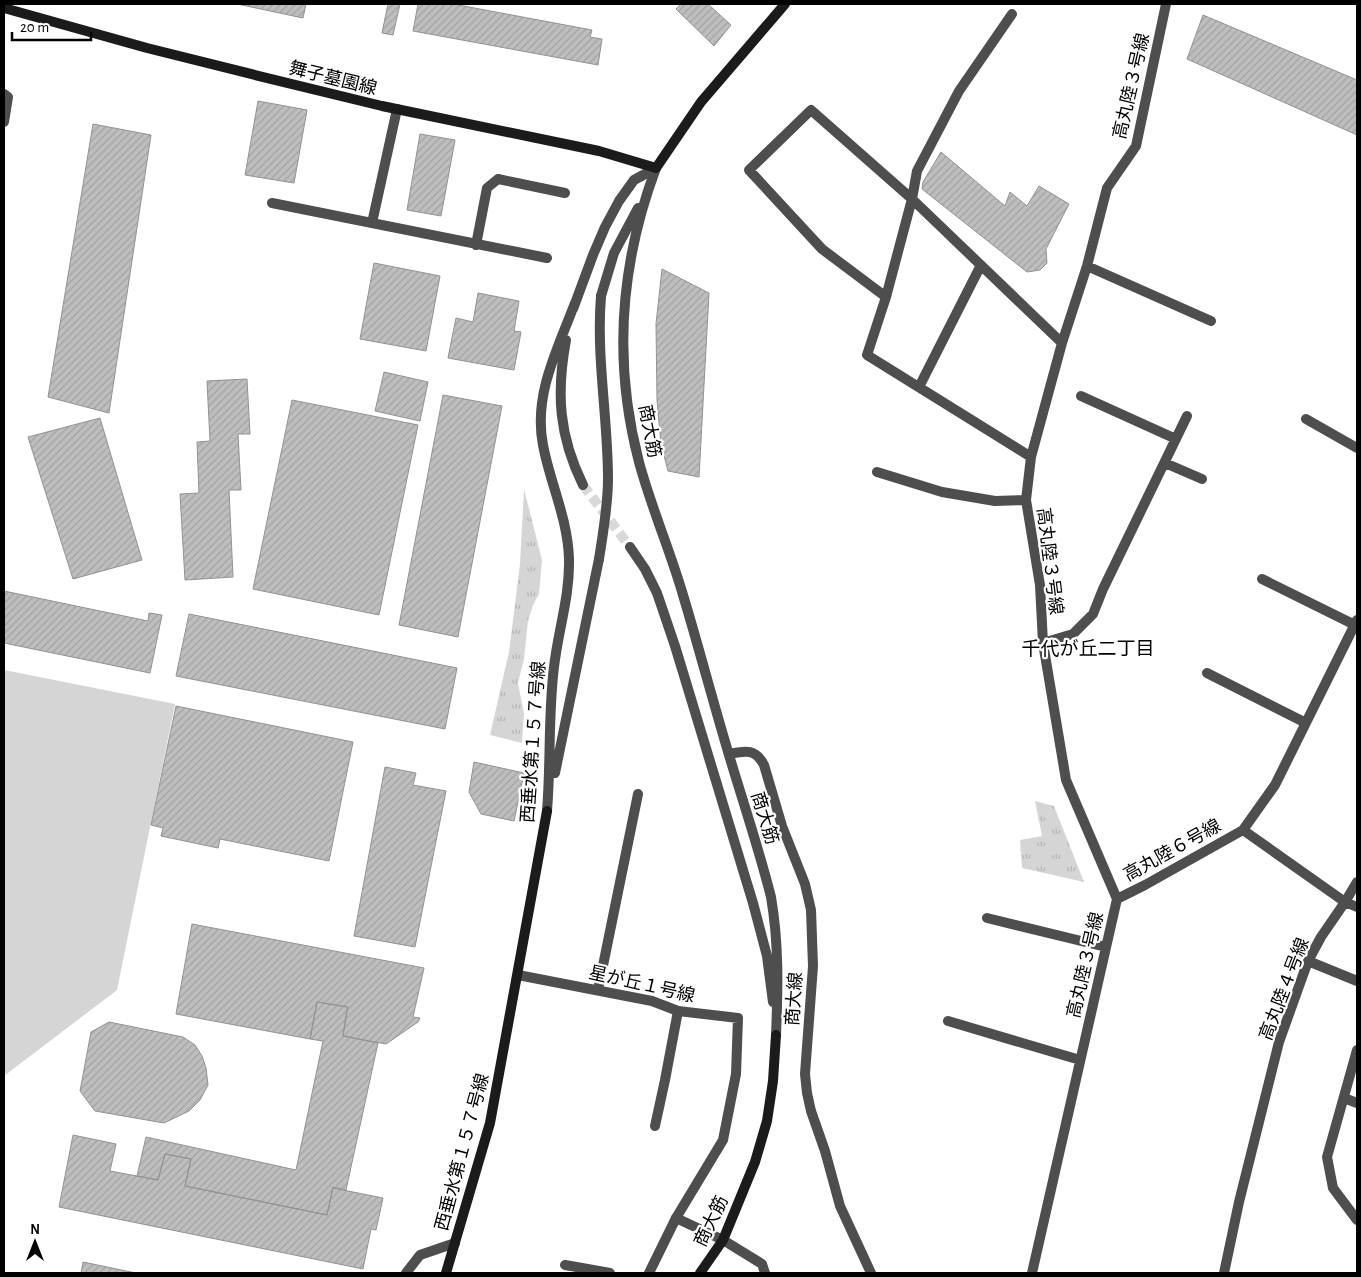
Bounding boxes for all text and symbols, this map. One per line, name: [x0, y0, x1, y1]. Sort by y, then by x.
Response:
scale bar: [12, 10, 91, 42]
text: 20 m: [20, 20, 49, 35]
street label: 高丸陸３号線: [1109, 31, 1153, 141]
street label: 舞子墓園線: [287, 57, 379, 99]
street label: 商大筋: [635, 403, 664, 459]
street label: 高丸陸３号線: [1033, 506, 1067, 616]
district label: 千代が丘二丁目: [1021, 638, 1155, 659]
street label: 西垂水第１５７号線: [517, 660, 549, 824]
street label: 商大筋: [748, 790, 782, 847]
street label: 高丸陸６号線: [1120, 815, 1224, 885]
street label: 高丸陸３号線: [1063, 910, 1107, 1020]
street label: 高丸陸４号線: [1255, 935, 1313, 1043]
street label: 星が丘１号線: [587, 962, 697, 1006]
street label: 商大線: [782, 971, 806, 1027]
street label: 西垂水第１５７号線: [431, 1071, 493, 1233]
street label: 商大筋: [691, 1193, 732, 1250]
north arrow: [10, 1217, 60, 1267]
text: N: [30, 1223, 40, 1237]

